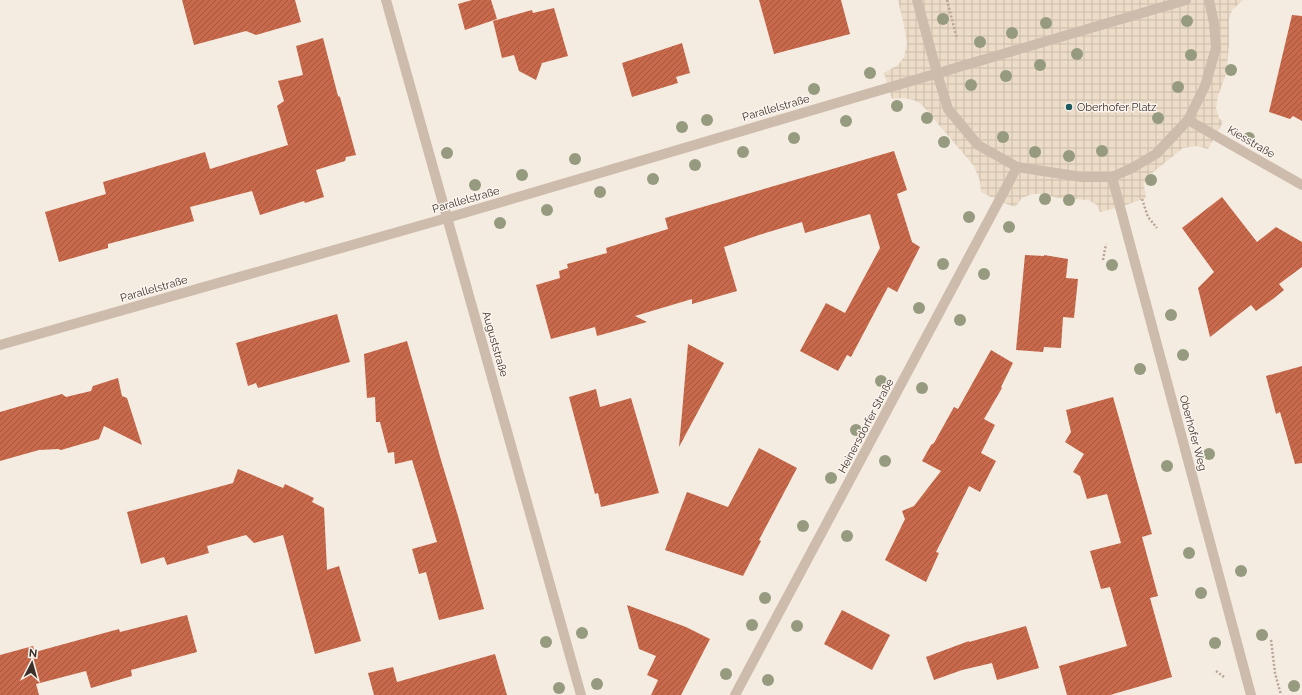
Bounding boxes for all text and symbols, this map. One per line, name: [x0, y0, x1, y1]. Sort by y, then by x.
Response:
street label: Parallelstraße: [741, 92, 812, 124]
place label: Oberhofer Platz: [1077, 101, 1157, 114]
marker: Oberhofer Platz: [1064, 102, 1074, 112]
street label: Kiesstraße: [1225, 123, 1277, 161]
street label: Parallelstraße: [431, 184, 502, 216]
street label: Parallelstraße: [119, 273, 190, 305]
street label: Auguststraße: [479, 310, 511, 379]
street label: Heinersdorfer Straße: [836, 376, 897, 475]
street label: Oberhofer Weg: [1177, 394, 1209, 472]
north arrow: [12, 643, 52, 683]
text: N: [28, 647, 38, 660]

